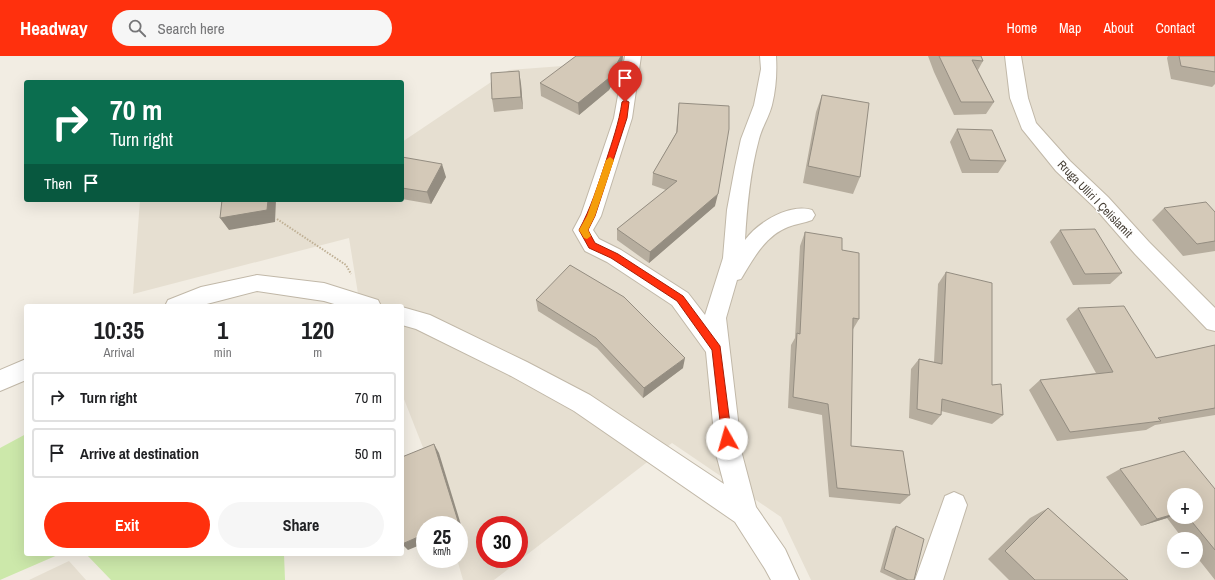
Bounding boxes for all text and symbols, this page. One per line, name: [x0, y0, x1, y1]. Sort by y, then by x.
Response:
search box: [112, 10, 392, 46]
text: Headway: [20, 15, 88, 41]
icon: search: [126, 17, 148, 39]
text: Search here: [158, 18, 225, 39]
text: Home: [1006, 19, 1037, 37]
text: Map: [1059, 19, 1081, 37]
text: About: [1103, 19, 1133, 37]
text: Contact: [1155, 19, 1195, 37]
pin: [608, 61, 642, 102]
icon: arrive: [614, 67, 636, 89]
text: 70 m: [110, 91, 162, 129]
icon: right: [44, 96, 96, 148]
text: Turn right: [110, 127, 173, 152]
street label: Rruga Ulliri I Çelislamit: [1054, 157, 1136, 241]
icon: arrive: [80, 172, 102, 194]
text: Then: [44, 173, 72, 194]
text: 10:35: [94, 314, 144, 346]
text: 1: [217, 314, 228, 346]
text: 120: [301, 314, 334, 346]
text: Arrival: [104, 344, 134, 361]
text: min: [214, 344, 232, 361]
text: m: [313, 344, 322, 361]
icon: right: [46, 386, 68, 408]
text: Turn right: [80, 387, 137, 408]
text: 70 m: [355, 387, 382, 408]
position arrow: [706, 418, 748, 460]
icon: arrive: [46, 442, 68, 464]
text: Arrive at destination: [80, 443, 199, 464]
text: 50 m: [355, 443, 382, 464]
map controls: [1167, 488, 1203, 568]
button: +: [1167, 488, 1203, 524]
button: Exit: [44, 502, 210, 548]
button: Share: [218, 502, 384, 548]
speed limit sign: 30: [476, 516, 528, 568]
text: 25: [433, 523, 451, 550]
button: −: [1167, 532, 1203, 568]
text: km/h: [433, 545, 451, 558]

